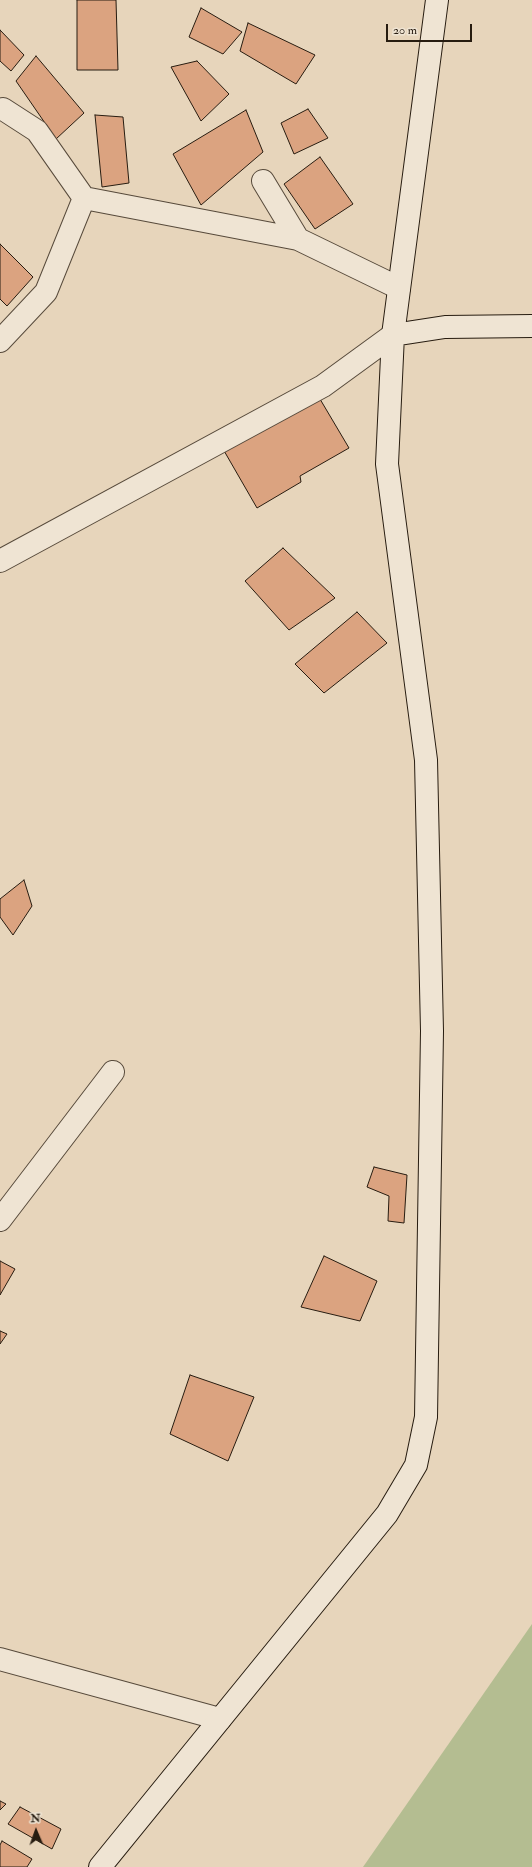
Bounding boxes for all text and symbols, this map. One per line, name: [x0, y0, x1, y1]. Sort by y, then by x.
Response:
scale bar: [388, 16, 474, 42]
text: 20 m: [393, 23, 417, 38]
north arrow: [16, 1811, 56, 1851]
text: N: [30, 1812, 41, 1825]

